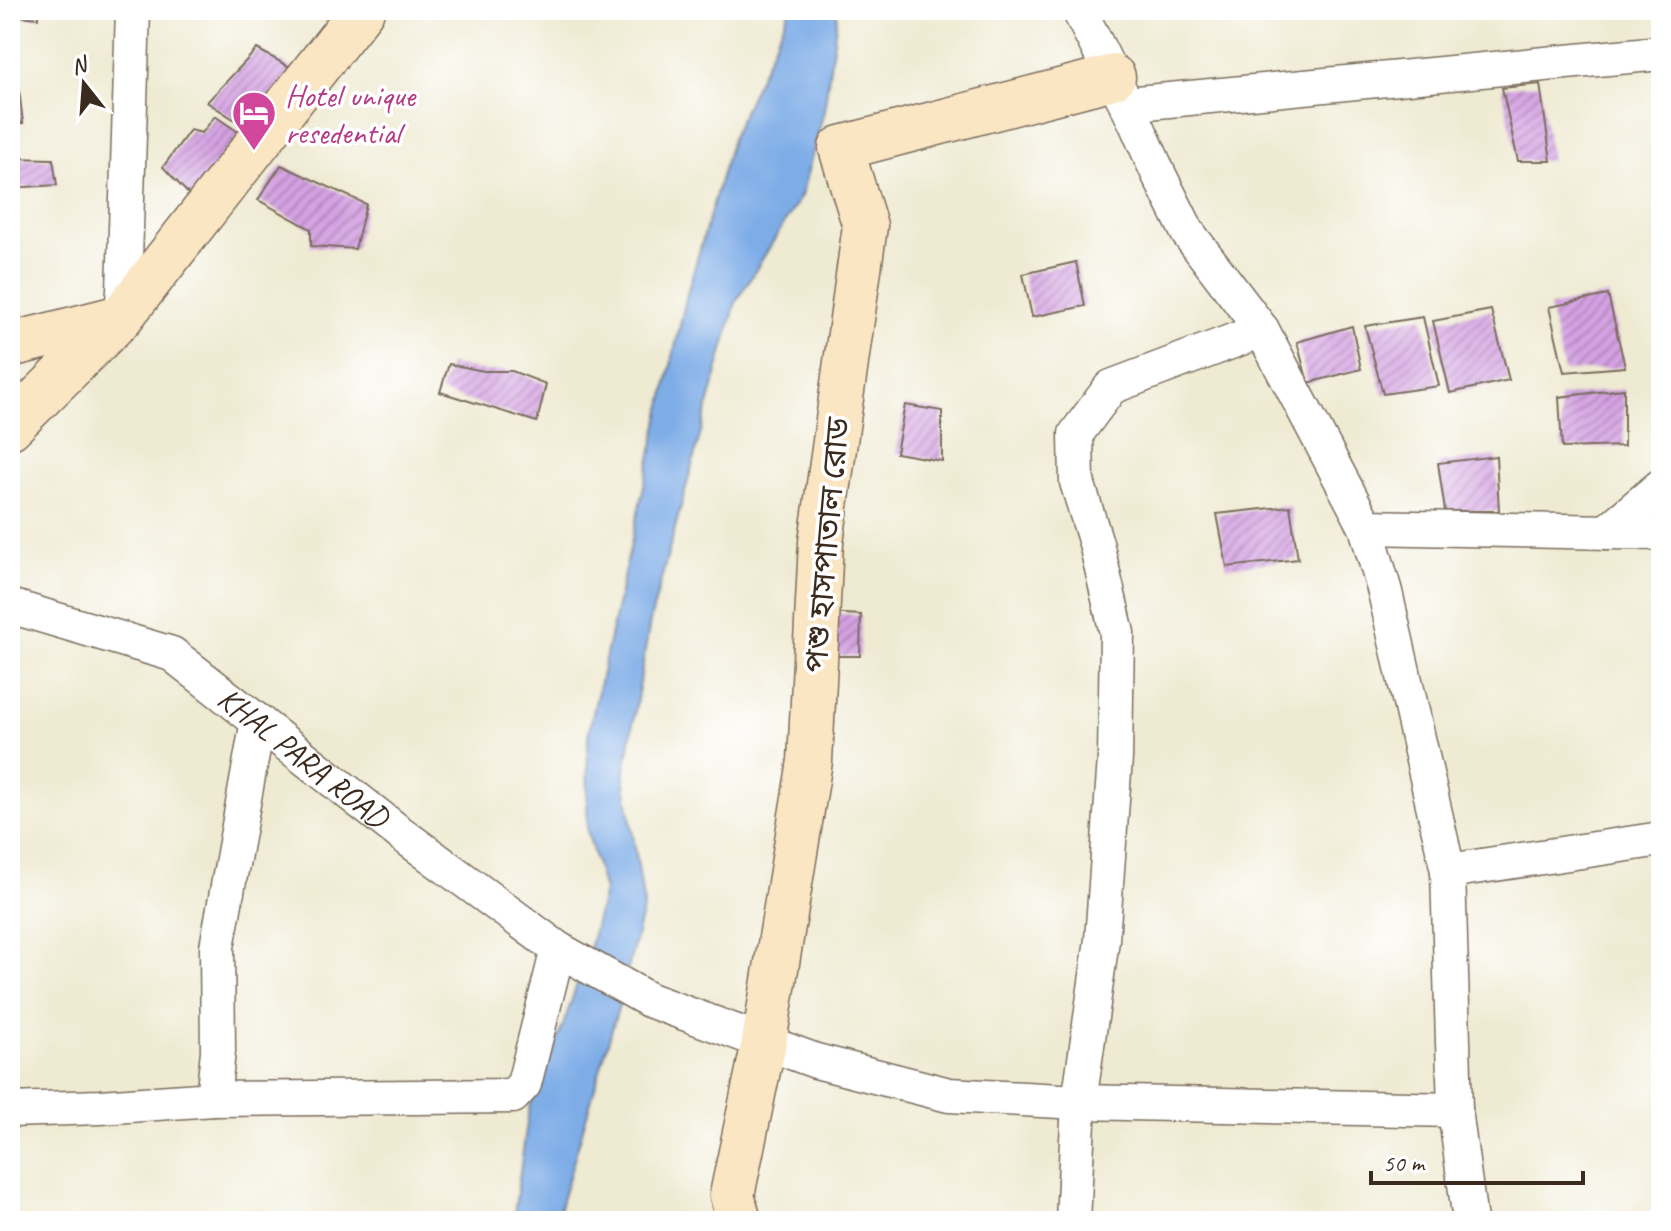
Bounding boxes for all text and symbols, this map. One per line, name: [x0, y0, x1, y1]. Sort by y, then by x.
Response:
north arrow: [44, 44, 124, 124]
text: N: [68, 49, 92, 81]
place label: Hotel unique resedential: [285, 75, 418, 153]
hotel icon: Hotel unique resedential: [230, 89, 278, 152]
street label: পশু হাসপাতাল রোড: [795, 414, 859, 674]
street label: KHAL PARA ROAD: [210, 678, 399, 838]
scale bar: [1371, 1135, 1583, 1185]
text: 50 m: [1383, 1148, 1426, 1178]

